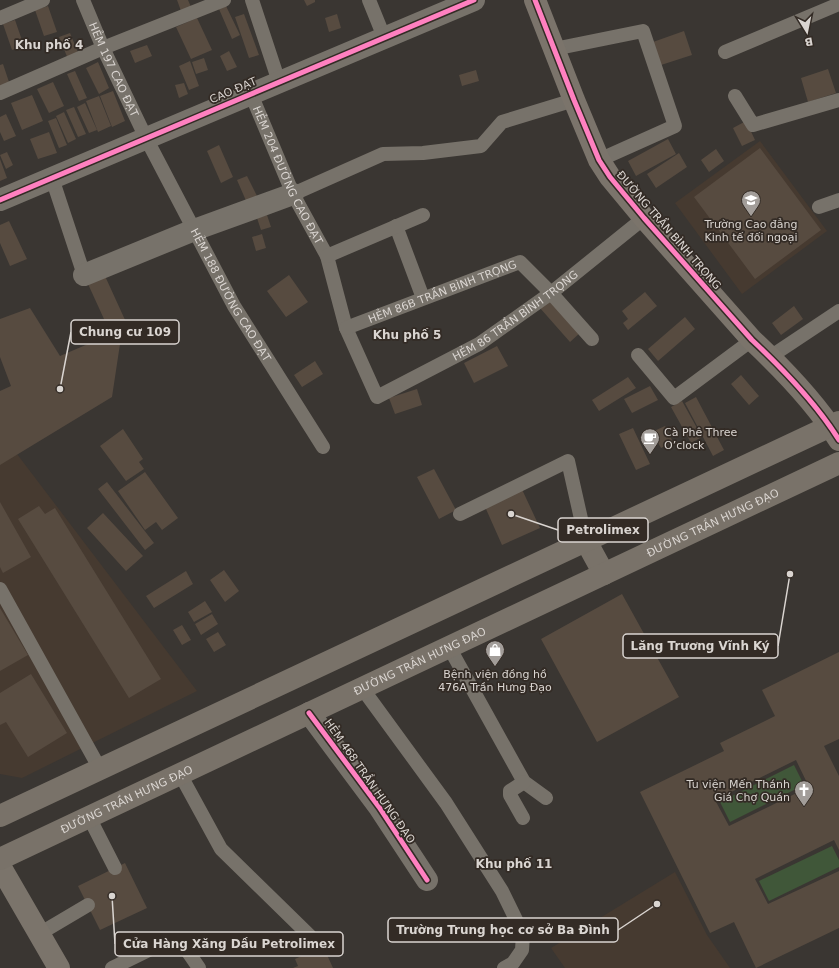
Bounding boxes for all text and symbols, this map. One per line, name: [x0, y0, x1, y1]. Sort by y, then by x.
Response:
north arrow: [787, 12, 827, 52]
street label: HẺM 197 CAO ĐẠT: [86, 20, 141, 119]
text: B: [803, 34, 814, 48]
district label: Khu phố 4: [15, 38, 83, 52]
street label: CAO ĐẠT: [208, 75, 259, 106]
street label: HẺM 204 ĐƯỜNG CAO ĐẠT: [250, 104, 325, 247]
street label: ĐƯỜNG TRẦN BÌNH TRỌNG: [614, 168, 724, 292]
school or university icon: Trường Cao đẳng Kinh tế đối ngoại: [740, 189, 762, 217]
place label: Trường Cao đẳng Kinh tế đối ngoại: [703, 218, 798, 244]
street label: HẺM 188 ĐƯỜNG CAO ĐẠT: [187, 226, 273, 364]
street label: HẺM 86B TRẦN BÌNH TRỌNG: [367, 258, 518, 326]
street label: HẺM 86 TRẦN BÌNH TRỌNG: [450, 268, 581, 364]
callout: Chung cư 109: [71, 320, 179, 344]
text: Chung cư 109: [79, 325, 171, 339]
district label: Khu phố 5: [373, 328, 441, 342]
place label: Cà Phê Three O’clock: [664, 426, 738, 452]
cafe icon: Cà Phê Three O’clock: [639, 427, 661, 455]
street label: ĐƯỜNG TRẦN HƯNG ĐẠO: [645, 486, 781, 560]
callout: Petrolimex: [558, 518, 648, 542]
text: Petrolimex: [566, 523, 640, 537]
street label: ĐƯỜNG TRẦN HƯNG ĐẠO: [352, 625, 488, 698]
callout: Lăng Trương Vĩnh Ký: [623, 634, 778, 658]
shop icon: Bệnh viện đồng hồ 476A Trần Hưng Đạo: [484, 639, 506, 667]
text: Lăng Trương Vĩnh Ký: [631, 639, 770, 653]
place label: Bệnh viện đồng hồ 476A Trần Hưng Đạo: [438, 668, 552, 694]
street label: HẺM 468 TRẦN HƯNG ÐẠO: [322, 716, 419, 846]
street label: ĐƯỜNG TRẦN HƯNG ĐẠO: [59, 763, 195, 836]
place label: Tu viện Mến Thánh Giá Chợ Quán: [686, 778, 790, 804]
church icon: Tu viện Mến Thánh Giá Chợ Quán: [793, 779, 815, 807]
district label: Khu phố 11: [476, 857, 552, 871]
callout: Trường Trung học cơ sở Ba Đình: [388, 918, 618, 942]
text: Trường Trung học cơ sở Ba Đình: [396, 923, 610, 937]
callout: Cửa Hàng Xăng Dầu Petrolimex: [115, 932, 343, 956]
text: Cửa Hàng Xăng Dầu Petrolimex: [123, 937, 335, 951]

